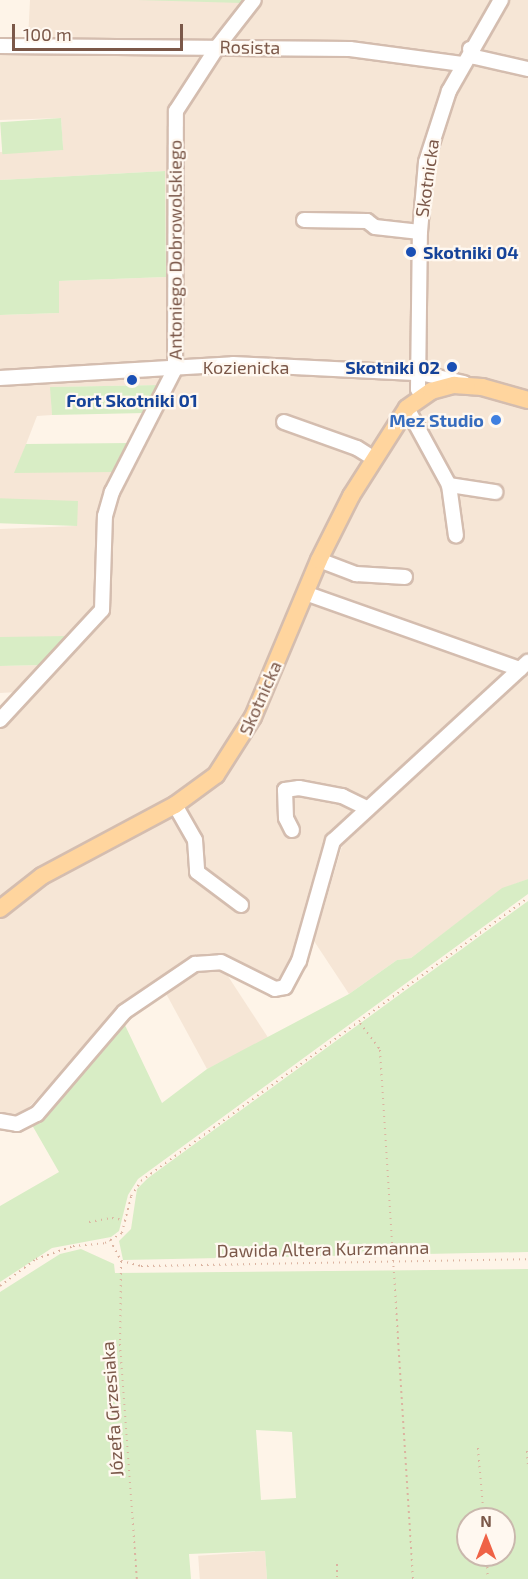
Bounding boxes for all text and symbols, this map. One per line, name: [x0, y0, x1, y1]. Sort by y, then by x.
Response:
scale bar: [15, 12, 186, 50]
text: 100 m: [23, 23, 72, 45]
street label: Rosista: [219, 36, 281, 58]
street label: Skotnicka: [411, 137, 443, 219]
street label: Antoniego Dobrowolskiego: [164, 140, 186, 360]
place label: Skotniki 04: [423, 241, 519, 263]
marker: Skotniki 04: [404, 245, 418, 259]
street label: Kozienicka: [203, 356, 289, 378]
place label: Skotniki 02: [345, 356, 440, 378]
marker: Skotniki 02: [445, 360, 459, 374]
marker: Fort Skotniki 01: [125, 373, 139, 387]
place label: Fort Skotniki 01: [66, 389, 198, 411]
place label: Mez Studio: [389, 409, 484, 431]
marker: Mez Studio: [489, 413, 503, 427]
street label: Skotnicka: [234, 658, 286, 738]
street label: Dawida Altera Kurzmanna: [216, 1236, 430, 1262]
street label: Józefa Grzesiaka: [96, 1341, 128, 1477]
north arrow: [456, 1507, 516, 1567]
text: N: [480, 1511, 492, 1530]

